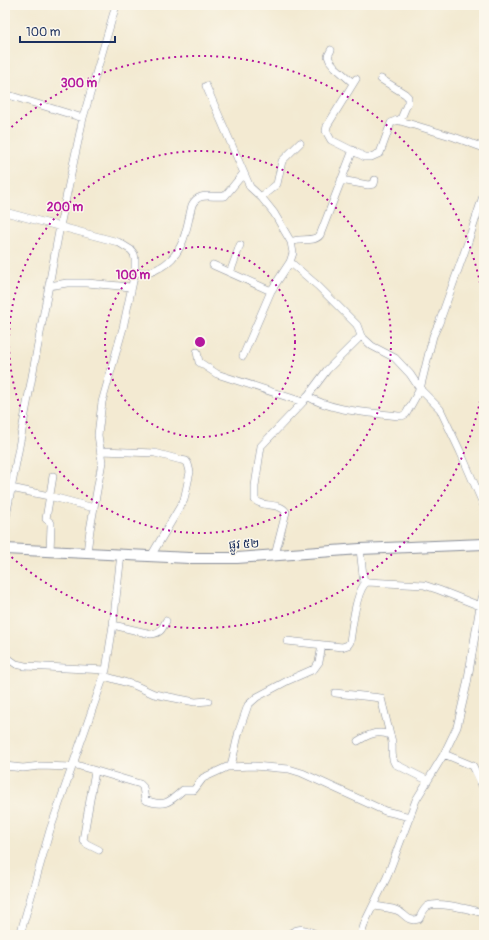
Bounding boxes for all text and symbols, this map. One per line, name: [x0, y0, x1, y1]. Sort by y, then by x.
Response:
scale bar: [20, 18, 115, 44]
text: 100 m: [26, 25, 61, 40]
text: 300 m: [61, 76, 98, 91]
text: 200 m: [47, 200, 84, 215]
text: 100 m: [116, 268, 151, 283]
centre of rings: [193, 335, 207, 349]
street label: ផ្លូវ ៥២: [228, 536, 260, 555]

